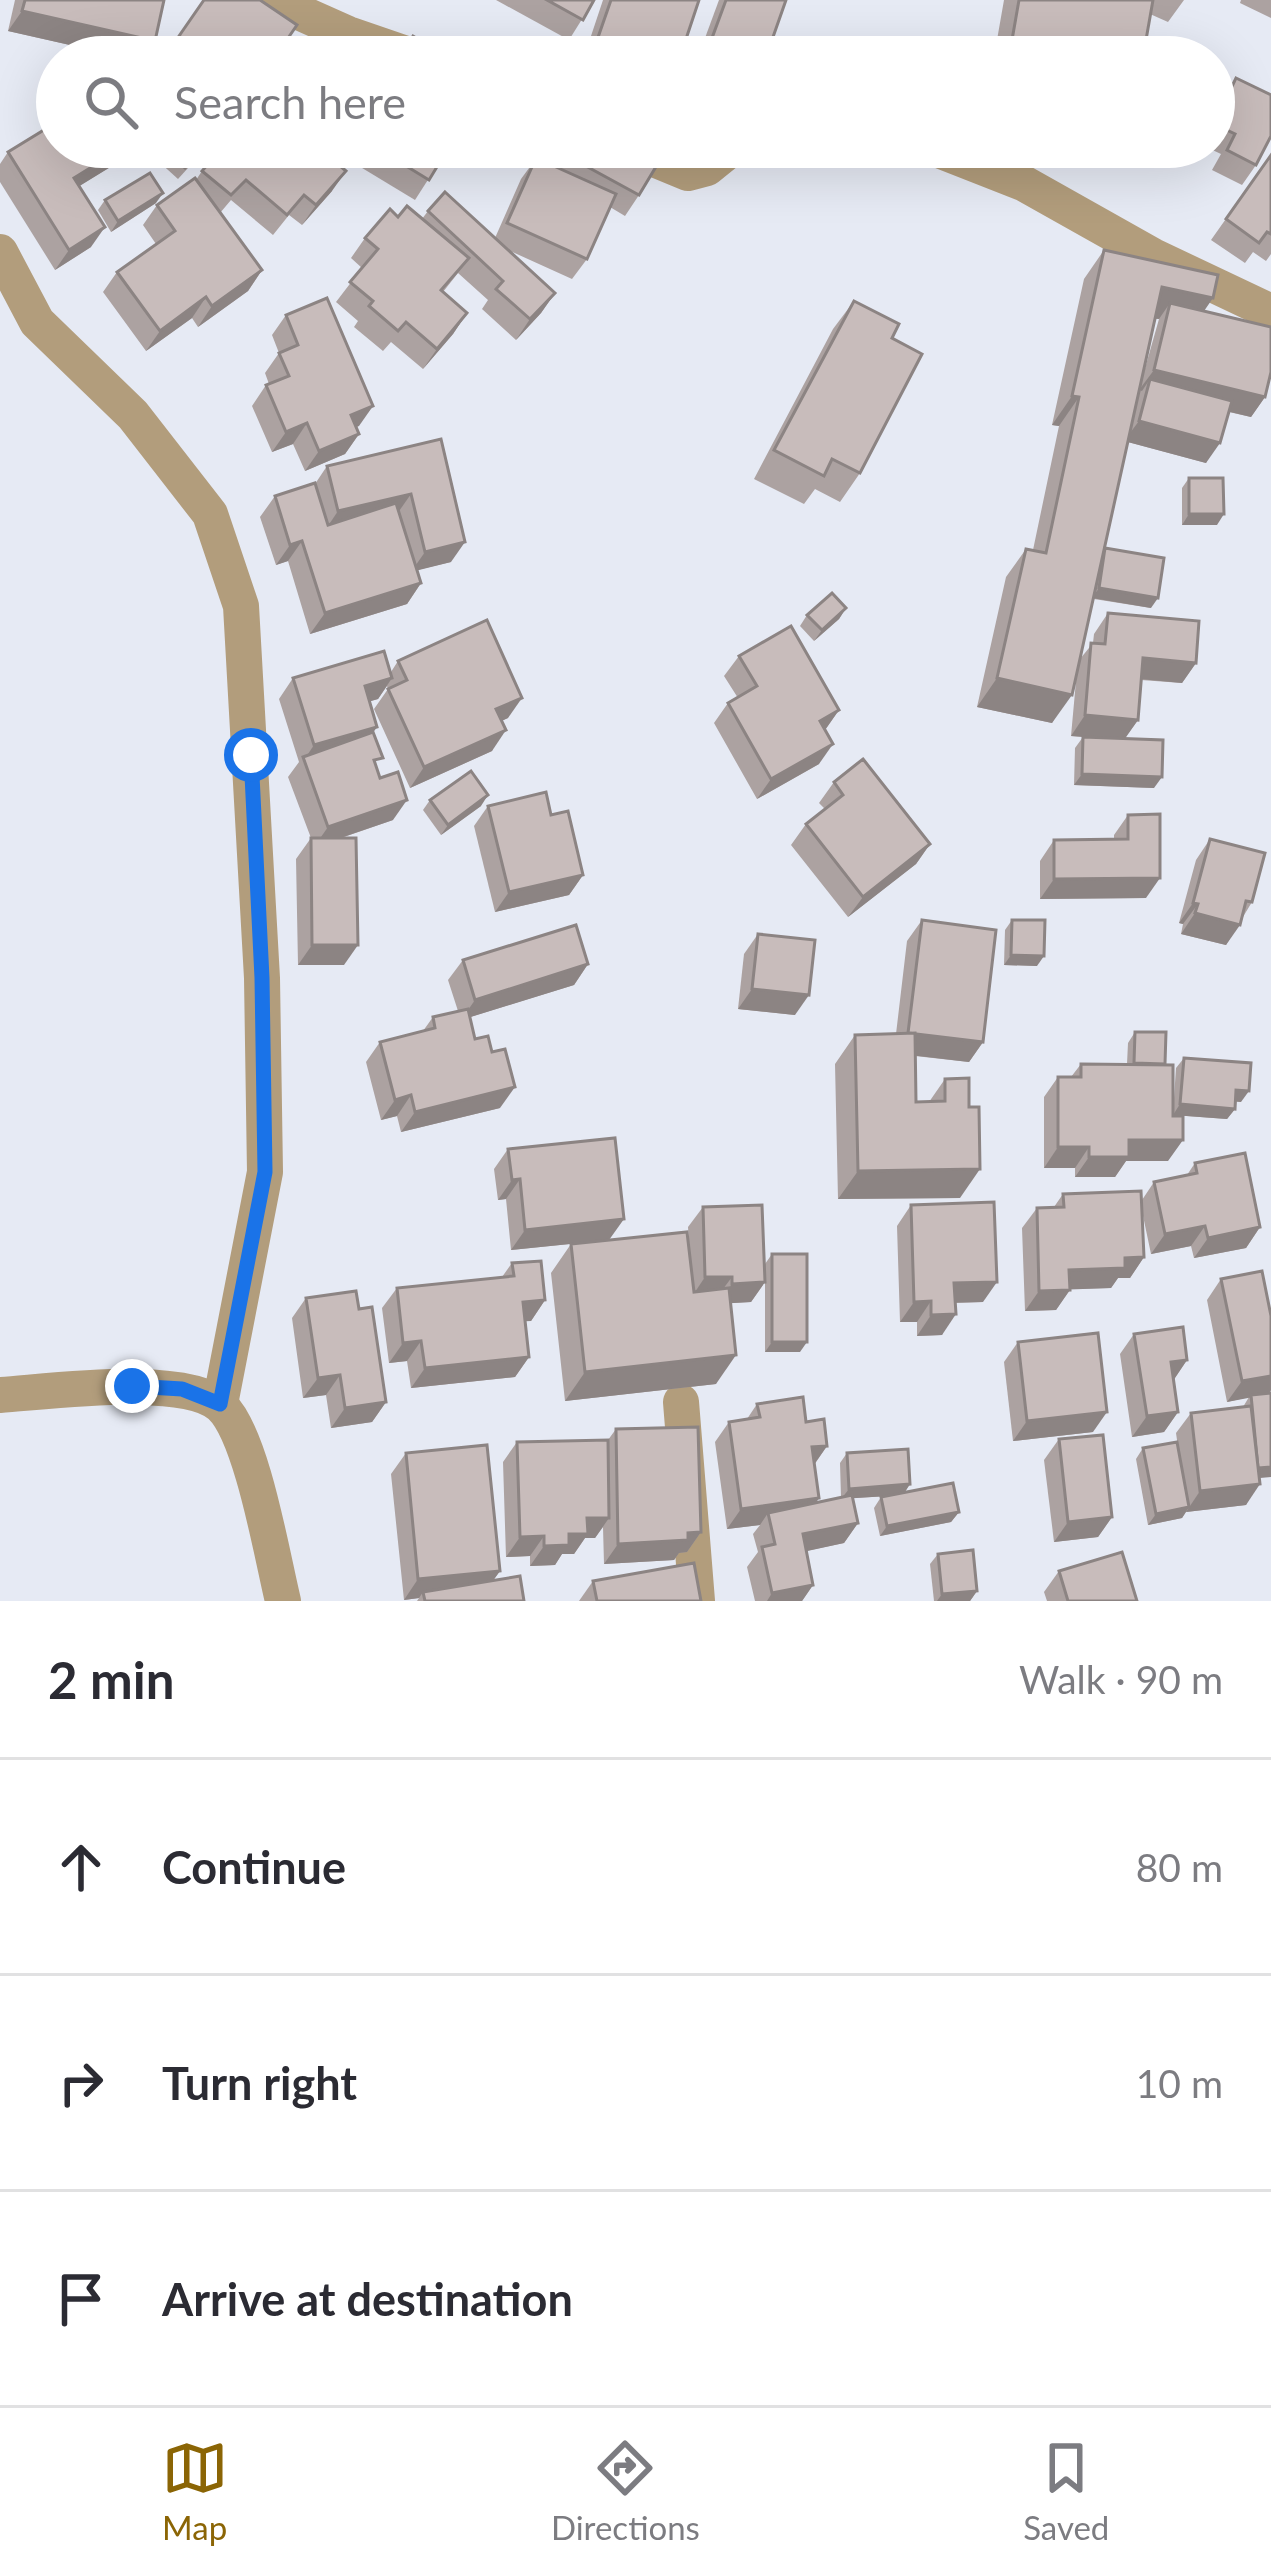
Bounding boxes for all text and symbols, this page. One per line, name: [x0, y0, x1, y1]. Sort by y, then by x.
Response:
search box: [36, 36, 1235, 168]
icon: search: [78, 69, 144, 135]
text: Search here: [174, 75, 406, 129]
route start: [224, 728, 278, 782]
route end: [105, 1359, 159, 1413]
text: 2 min: [48, 1649, 174, 1710]
text: Walk · 90 m: [1019, 1656, 1223, 1702]
icon: ahead: [48, 1834, 114, 1900]
text: Continue: [162, 1840, 346, 1894]
text: 80 m: [1136, 1844, 1223, 1890]
icon: right: [48, 2050, 114, 2116]
text: Turn right: [162, 2056, 357, 2110]
text: 10 m: [1136, 2060, 1223, 2106]
icon: arrive: [48, 2266, 114, 2332]
text: Arrive at destination: [162, 2272, 573, 2326]
tab: Map: [162, 2435, 228, 2547]
tab: Directions: [551, 2435, 700, 2547]
tab: Saved: [1023, 2435, 1109, 2547]

